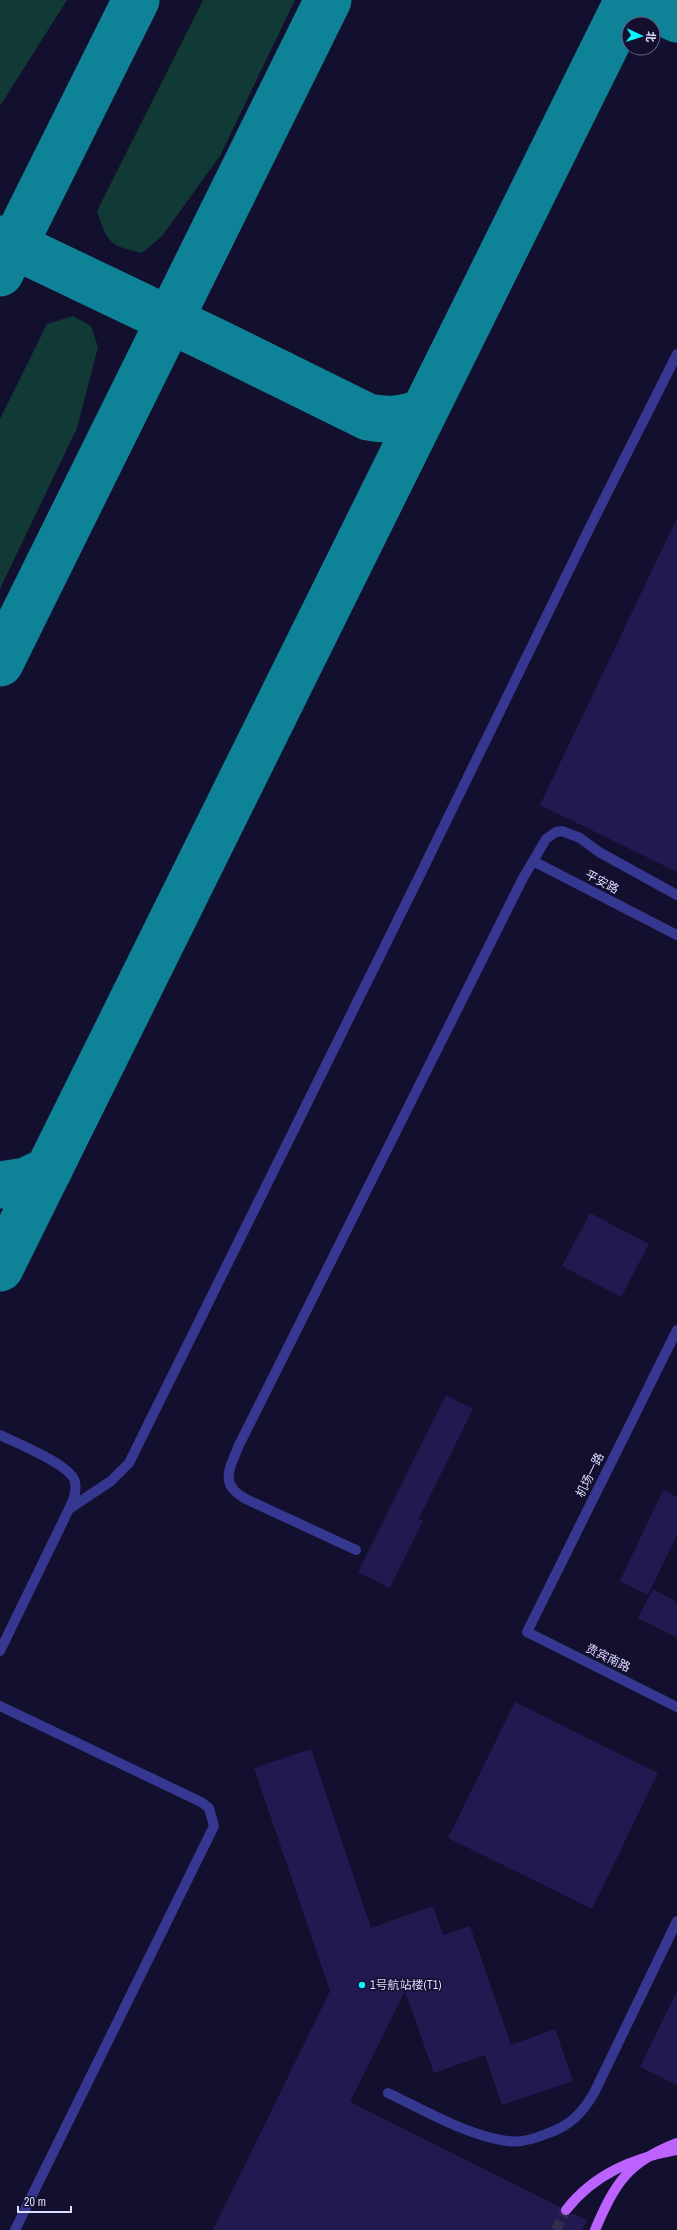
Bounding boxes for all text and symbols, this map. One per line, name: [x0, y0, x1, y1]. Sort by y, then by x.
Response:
north arrow: [621, 16, 661, 56]
text: 北: [644, 31, 658, 43]
street label: 平安路: [582, 866, 622, 898]
street label: 机场一路: [572, 1450, 608, 1500]
street label: 贵宾南路: [583, 1640, 633, 1676]
place label: 1号航站楼(T1): [370, 1977, 442, 1993]
marker: 1号航站楼(T1): [357, 1980, 367, 1990]
scale bar: [18, 2188, 71, 2214]
text: 20 m: [24, 2194, 46, 2210]

